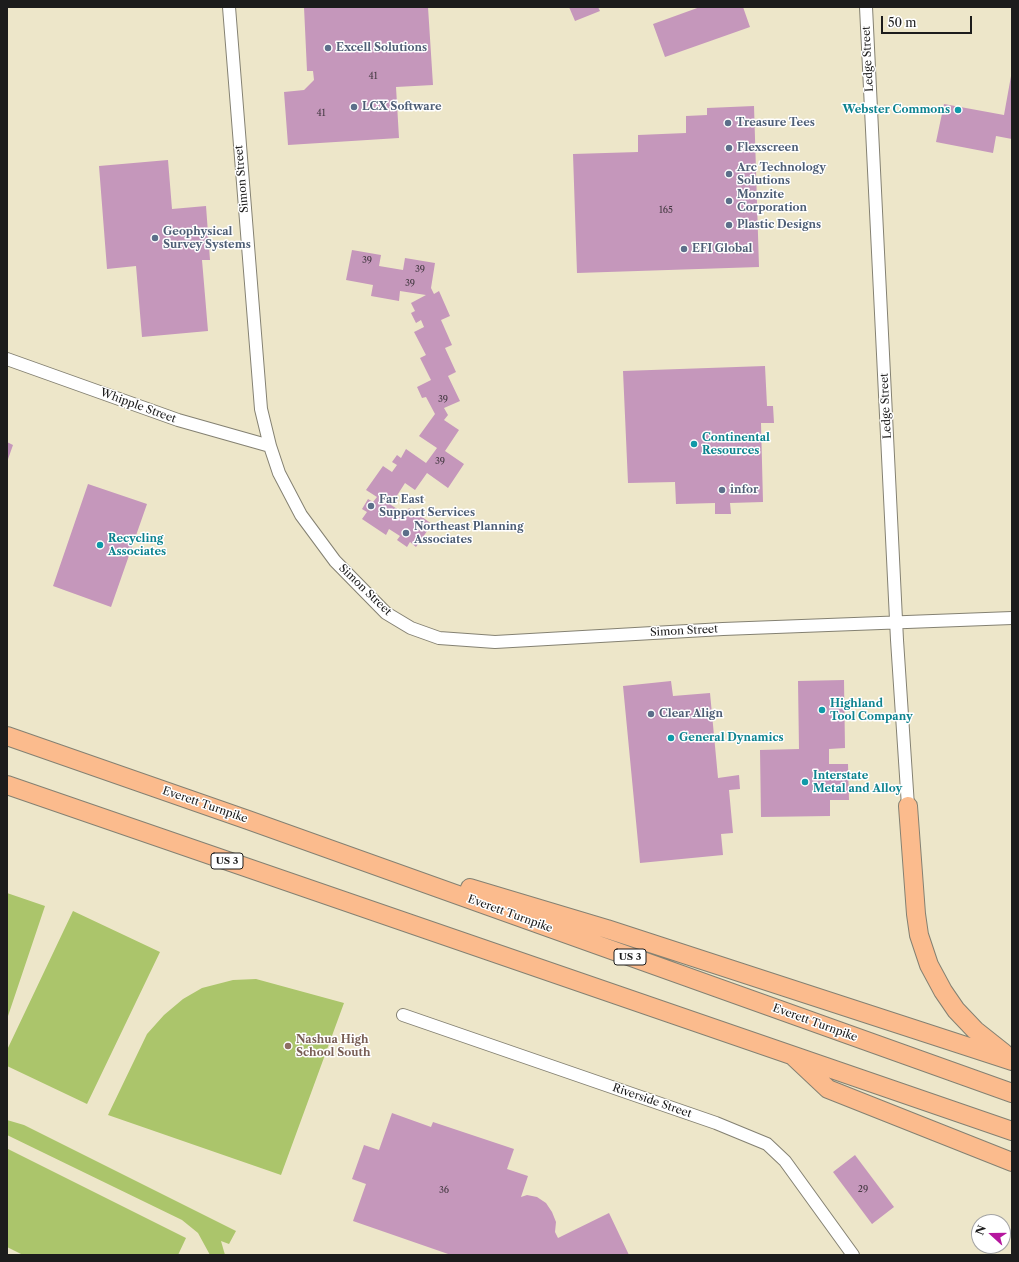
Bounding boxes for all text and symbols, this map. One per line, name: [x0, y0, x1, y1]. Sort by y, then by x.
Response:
scale bar: [883, 8, 974, 34]
text: 50 m: [888, 15, 917, 30]
street label: Ledge Street: [860, 26, 876, 92]
place label: Excell Solutions: [336, 41, 427, 55]
marker: Excell Solutions: [323, 43, 333, 53]
house number: 41: [369, 71, 377, 81]
place label: LCX Software: [362, 100, 442, 114]
marker: LCX Software: [349, 102, 359, 112]
place label: Webster Commons: [843, 103, 950, 117]
marker: Webster Commons: [953, 105, 963, 115]
house number: 41: [317, 108, 325, 118]
place label: Treasure Tees: [736, 116, 815, 130]
marker: Treasure Tees: [723, 118, 733, 128]
place label: Flexscreen: [737, 141, 799, 155]
marker: Flexscreen: [724, 143, 734, 153]
street label: Simon Street: [232, 145, 252, 213]
place label: Arc Technology Solutions: [737, 161, 826, 187]
marker: Arc Technology Solutions: [724, 169, 734, 179]
place label: Monzite Corporation: [737, 188, 807, 214]
marker: Monzite Corporation: [724, 196, 734, 206]
house number: 165: [659, 205, 673, 215]
place label: Plastic Designs: [737, 218, 821, 232]
marker: Plastic Designs: [724, 220, 734, 230]
place label: Geophysical Survey Systems: [163, 225, 251, 251]
marker: Geophysical Survey Systems: [150, 233, 160, 243]
place label: EFI Global: [692, 242, 752, 256]
marker: EFI Global: [679, 244, 689, 254]
house number: 39: [362, 255, 372, 265]
house number: 39: [415, 264, 425, 274]
house number: 39: [405, 278, 415, 288]
street label: Ledge Street: [878, 373, 894, 439]
street label: Whipple Street: [98, 386, 178, 426]
house number: 39: [438, 394, 448, 404]
place label: Continental Resources: [702, 431, 770, 457]
marker: Continental Resources: [689, 439, 699, 449]
house number: 39: [435, 456, 445, 466]
place label: infor: [730, 483, 758, 497]
marker: infor: [717, 485, 727, 495]
place label: Far East Support Services: [379, 493, 475, 519]
marker: Far East Support Services: [366, 501, 376, 511]
place label: Northeast Planning Associates: [414, 520, 523, 546]
marker: Northeast Planning Associates: [401, 528, 411, 538]
place label: Recycling Associates: [108, 532, 166, 558]
marker: Recycling Associates: [95, 540, 105, 550]
street label: Simon Street: [336, 562, 394, 618]
street label: Simon Street: [650, 623, 718, 639]
place label: Highland Tool Company: [830, 697, 913, 723]
marker: Highland Tool Company: [817, 705, 827, 715]
place label: Clear Align: [659, 707, 723, 721]
marker: Clear Align: [646, 709, 656, 719]
place label: General Dynamics: [679, 731, 784, 745]
marker: General Dynamics: [666, 733, 676, 743]
place label: Interstate Metal and Alloy: [813, 769, 902, 795]
marker: Interstate Metal and Alloy: [800, 777, 810, 787]
street label: Everett Turnpike: [161, 784, 249, 826]
road number: US 3: [211, 853, 243, 869]
street label: Everett Turnpike: [466, 893, 554, 935]
road number: US 3: [614, 949, 646, 965]
street label: Everett Turnpike: [771, 1002, 859, 1044]
place label: Nashua High School South: [296, 1033, 371, 1059]
marker: Nashua High School South: [283, 1041, 293, 1051]
street label: Riverside Street: [611, 1081, 693, 1121]
house number: 29: [858, 1184, 868, 1194]
house number: 36: [439, 1185, 449, 1195]
north arrow: [971, 1214, 1011, 1254]
text: N: [972, 1223, 989, 1237]

